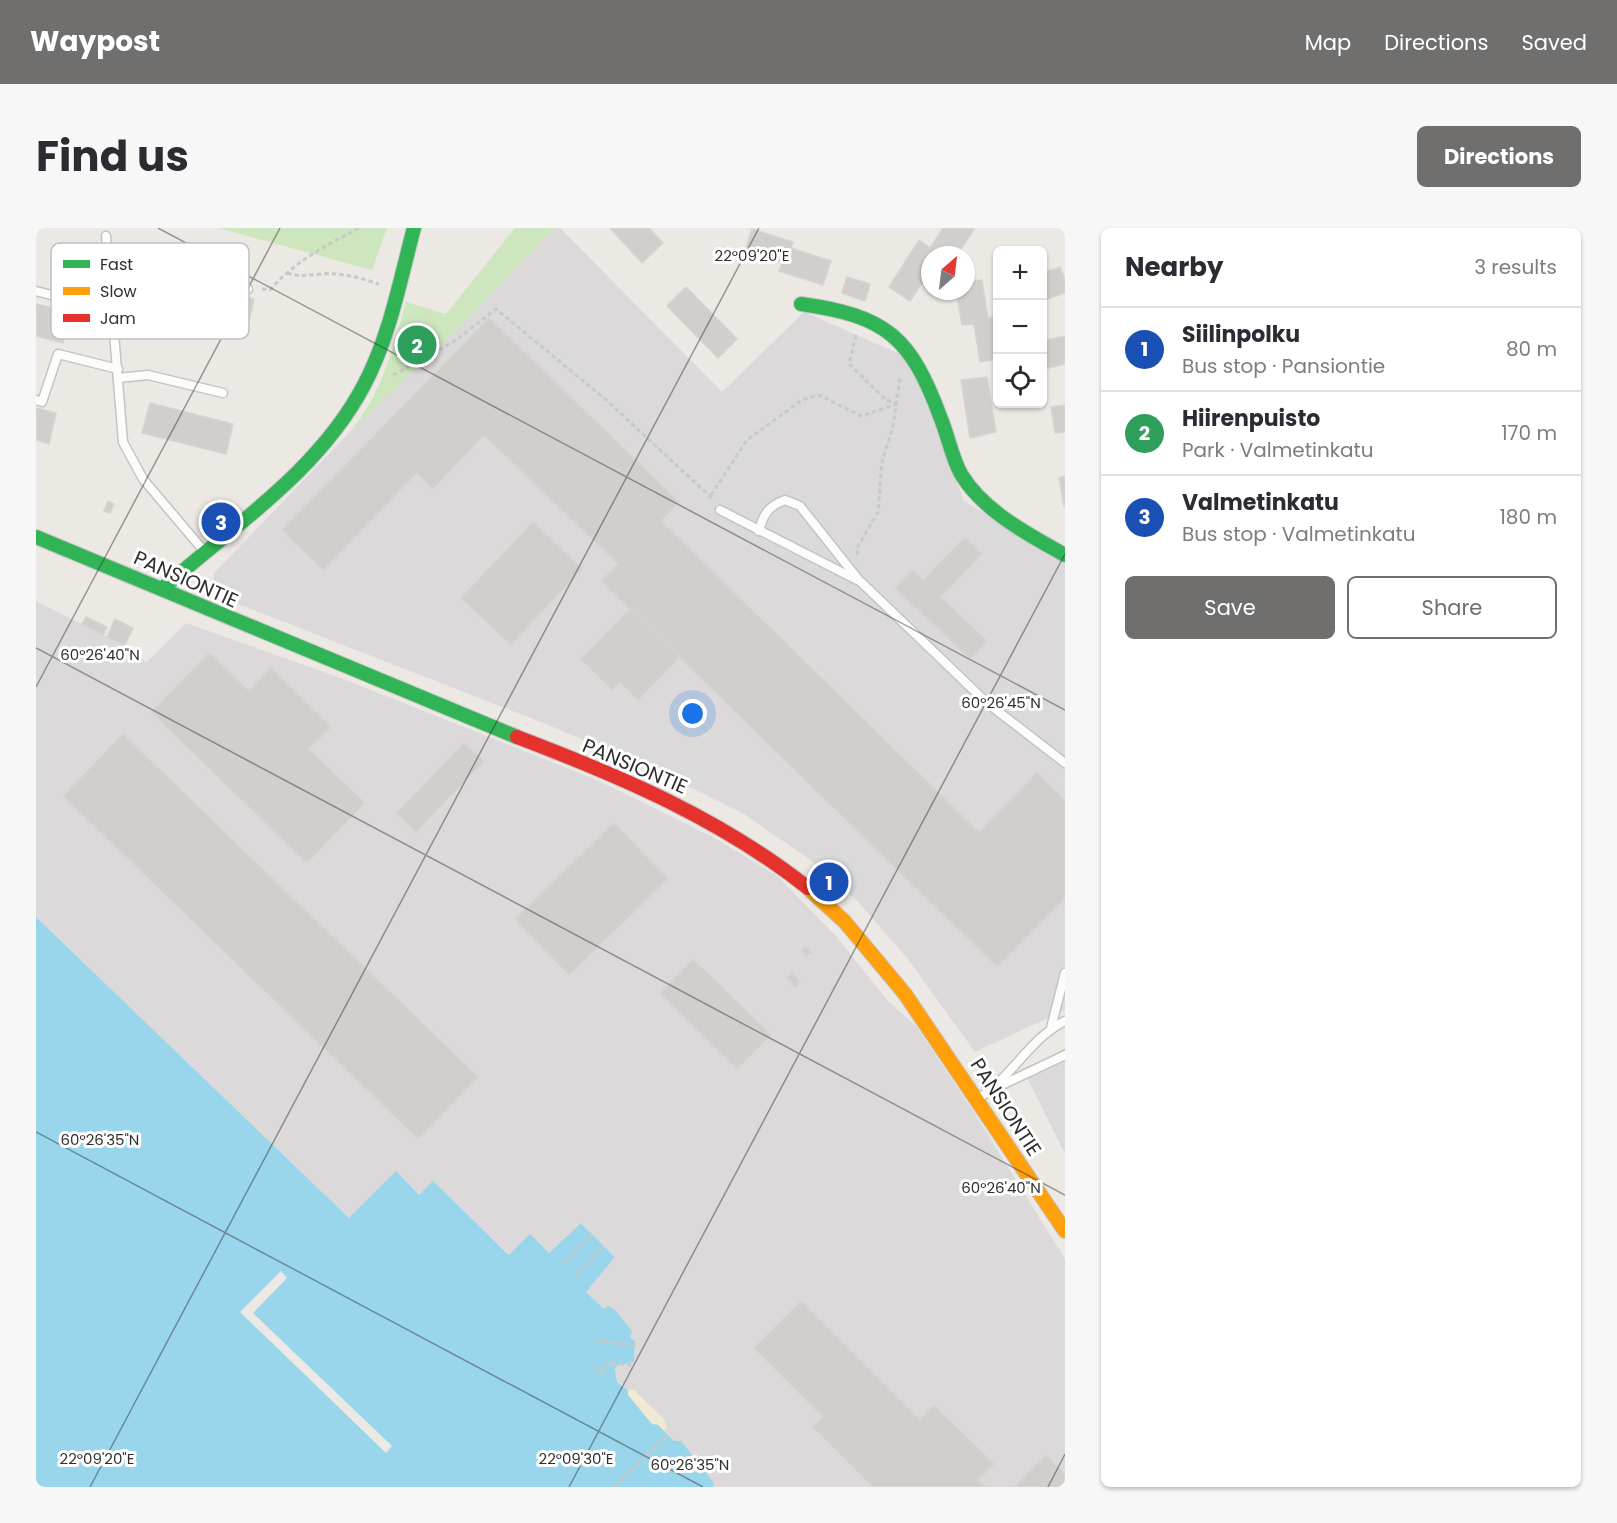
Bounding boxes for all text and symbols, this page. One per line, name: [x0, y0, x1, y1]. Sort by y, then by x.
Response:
text: Waypost: [30, 22, 160, 61]
text: Map: [1305, 28, 1351, 57]
text: Directions: [1384, 28, 1488, 57]
text: Saved: [1521, 28, 1587, 57]
button: Directions: [1417, 126, 1581, 187]
text: Find us: [36, 127, 189, 186]
legend: [51, 243, 249, 339]
text: 22°09'20"E: [715, 245, 789, 266]
north arrow: [921, 246, 975, 300]
map controls: [993, 246, 1047, 408]
button: +: [993, 246, 1047, 300]
text: Nearby: [1125, 249, 1223, 285]
text: Fast: [100, 253, 133, 276]
text: 3 results: [1474, 253, 1557, 281]
text: Slow: [100, 280, 137, 303]
button: −: [993, 300, 1047, 354]
text: Jam: [100, 307, 136, 330]
text: Siilinpolku: [1182, 319, 1300, 350]
pin: 2: [398, 322, 436, 368]
text: 1: [1141, 335, 1148, 363]
text: 80 m: [1506, 335, 1557, 363]
text: Bus stop · Pansiontie: [1182, 352, 1385, 380]
button: locate: [993, 354, 1047, 408]
text: Hiirenpuisto: [1182, 403, 1320, 434]
text: 2: [1139, 419, 1150, 447]
text: 170 m: [1501, 419, 1557, 447]
text: Park · Valmetinkatu: [1182, 436, 1374, 464]
text: Valmetinkatu: [1182, 487, 1339, 518]
pin: 3: [202, 500, 240, 544]
text: 3: [1138, 503, 1151, 531]
text: 180 m: [1499, 503, 1557, 531]
text: Bus stop · Valmetinkatu: [1182, 520, 1416, 548]
street label: PANSIONTIE: [129, 544, 243, 614]
button: Save: [1125, 576, 1335, 639]
button: Share: [1347, 576, 1557, 639]
text: 60°26'40"N: [60, 644, 140, 665]
text: 60°26'45"N: [961, 692, 1041, 713]
your location: [678, 699, 707, 728]
street label: PANSIONTIE: [578, 731, 692, 801]
pin: 1: [810, 860, 848, 904]
street label: PANSIONTIE: [964, 1053, 1048, 1161]
text: 60°26'35"N: [61, 1129, 139, 1150]
text: 60°26'40"N: [961, 1177, 1041, 1198]
text: 22°09'20"E: [60, 1448, 134, 1469]
text: 22°09'30"E: [539, 1448, 614, 1469]
text: 60°26'35"N: [651, 1454, 729, 1475]

